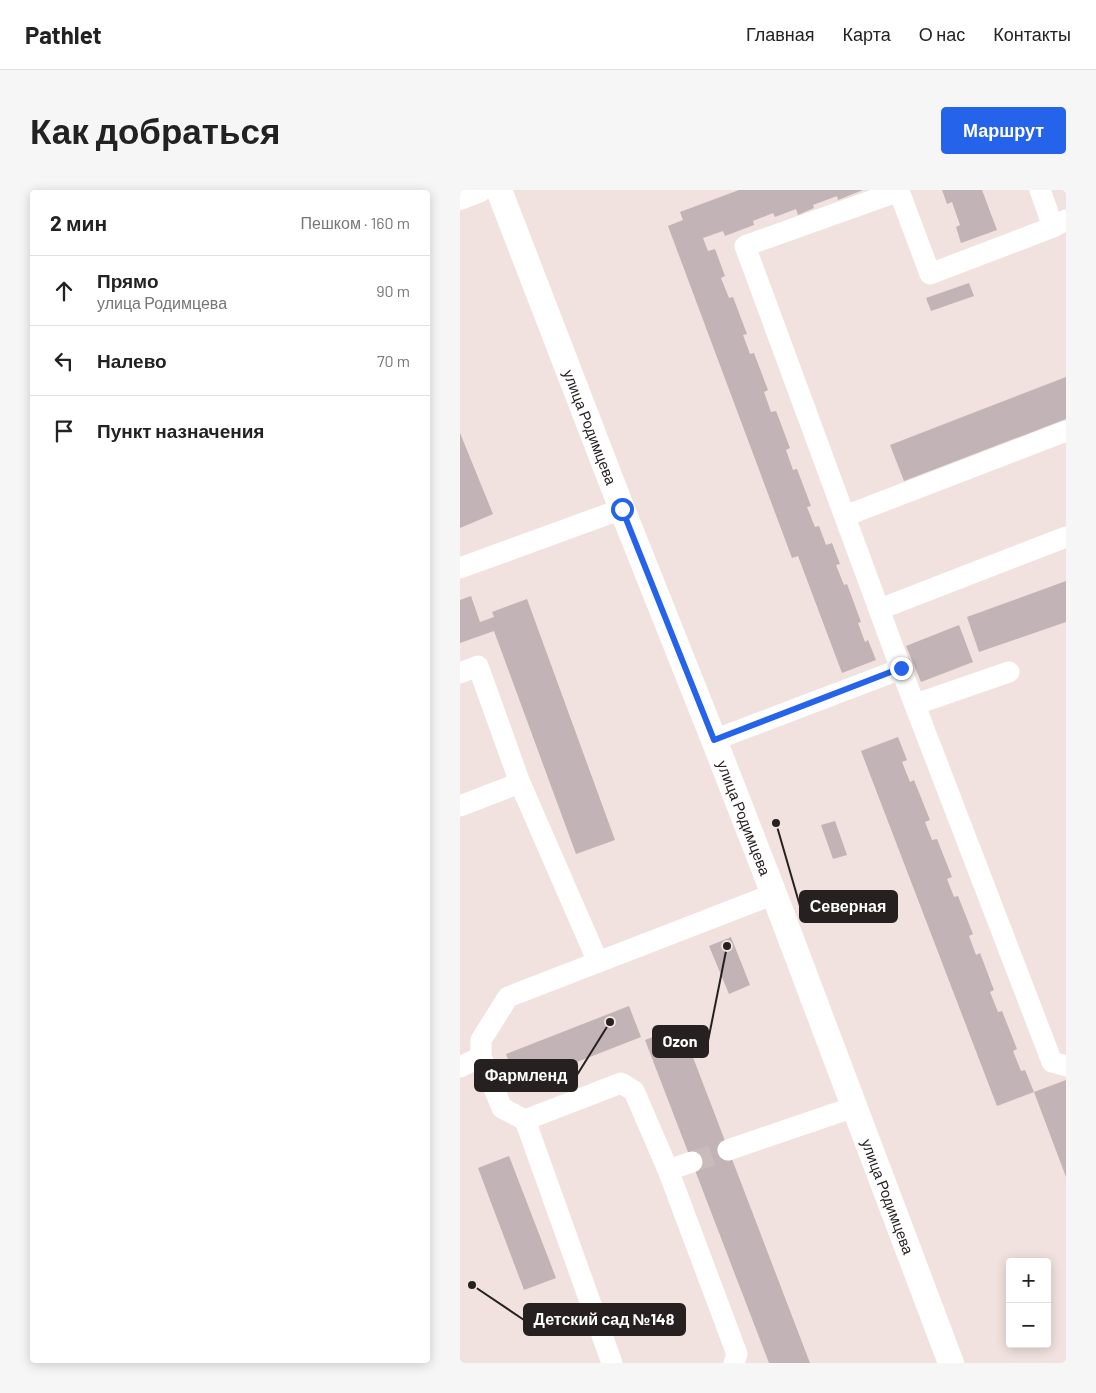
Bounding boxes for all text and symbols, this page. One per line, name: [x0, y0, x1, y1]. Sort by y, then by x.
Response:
text: Pathlet: [25, 20, 102, 49]
text: Главная: [746, 23, 815, 45]
text: Карта: [843, 23, 891, 45]
text: О нас: [919, 23, 965, 45]
text: Контакты: [993, 23, 1071, 45]
button: Маршрут: [941, 107, 1066, 154]
text: Как добраться: [30, 109, 280, 151]
text: 2 мин: [50, 210, 107, 235]
text: Пешком · 160 m: [301, 213, 410, 232]
text: Прямо: [97, 269, 159, 292]
icon: ahead: [50, 277, 78, 305]
text: 90 m: [376, 281, 410, 300]
text: улица Родимцева: [97, 293, 227, 312]
icon: left: [50, 347, 78, 375]
text: Налево: [97, 349, 167, 372]
text: 70 m: [377, 351, 410, 370]
street label: улица Родимцева: [560, 367, 621, 488]
icon: arrive: [50, 417, 78, 445]
text: Пункт назначения: [97, 419, 264, 442]
route start: [611, 498, 634, 521]
route end: [890, 657, 913, 680]
street label: улица Родимцева: [714, 758, 775, 879]
callout: Северная: [800, 891, 897, 922]
text: Северная: [810, 896, 886, 915]
callout: Ozon: [653, 1026, 708, 1057]
text: Ozon: [663, 1031, 697, 1050]
callout: Фармленд: [475, 1060, 577, 1091]
text: Фармленд: [485, 1065, 567, 1084]
street label: улица Родимцева: [858, 1136, 918, 1257]
map controls: [1006, 1258, 1051, 1348]
button: +: [1006, 1258, 1051, 1303]
button: −: [1006, 1303, 1051, 1348]
callout: Детский сад №148: [524, 1304, 685, 1335]
text: Детский сад №148: [534, 1309, 675, 1328]

